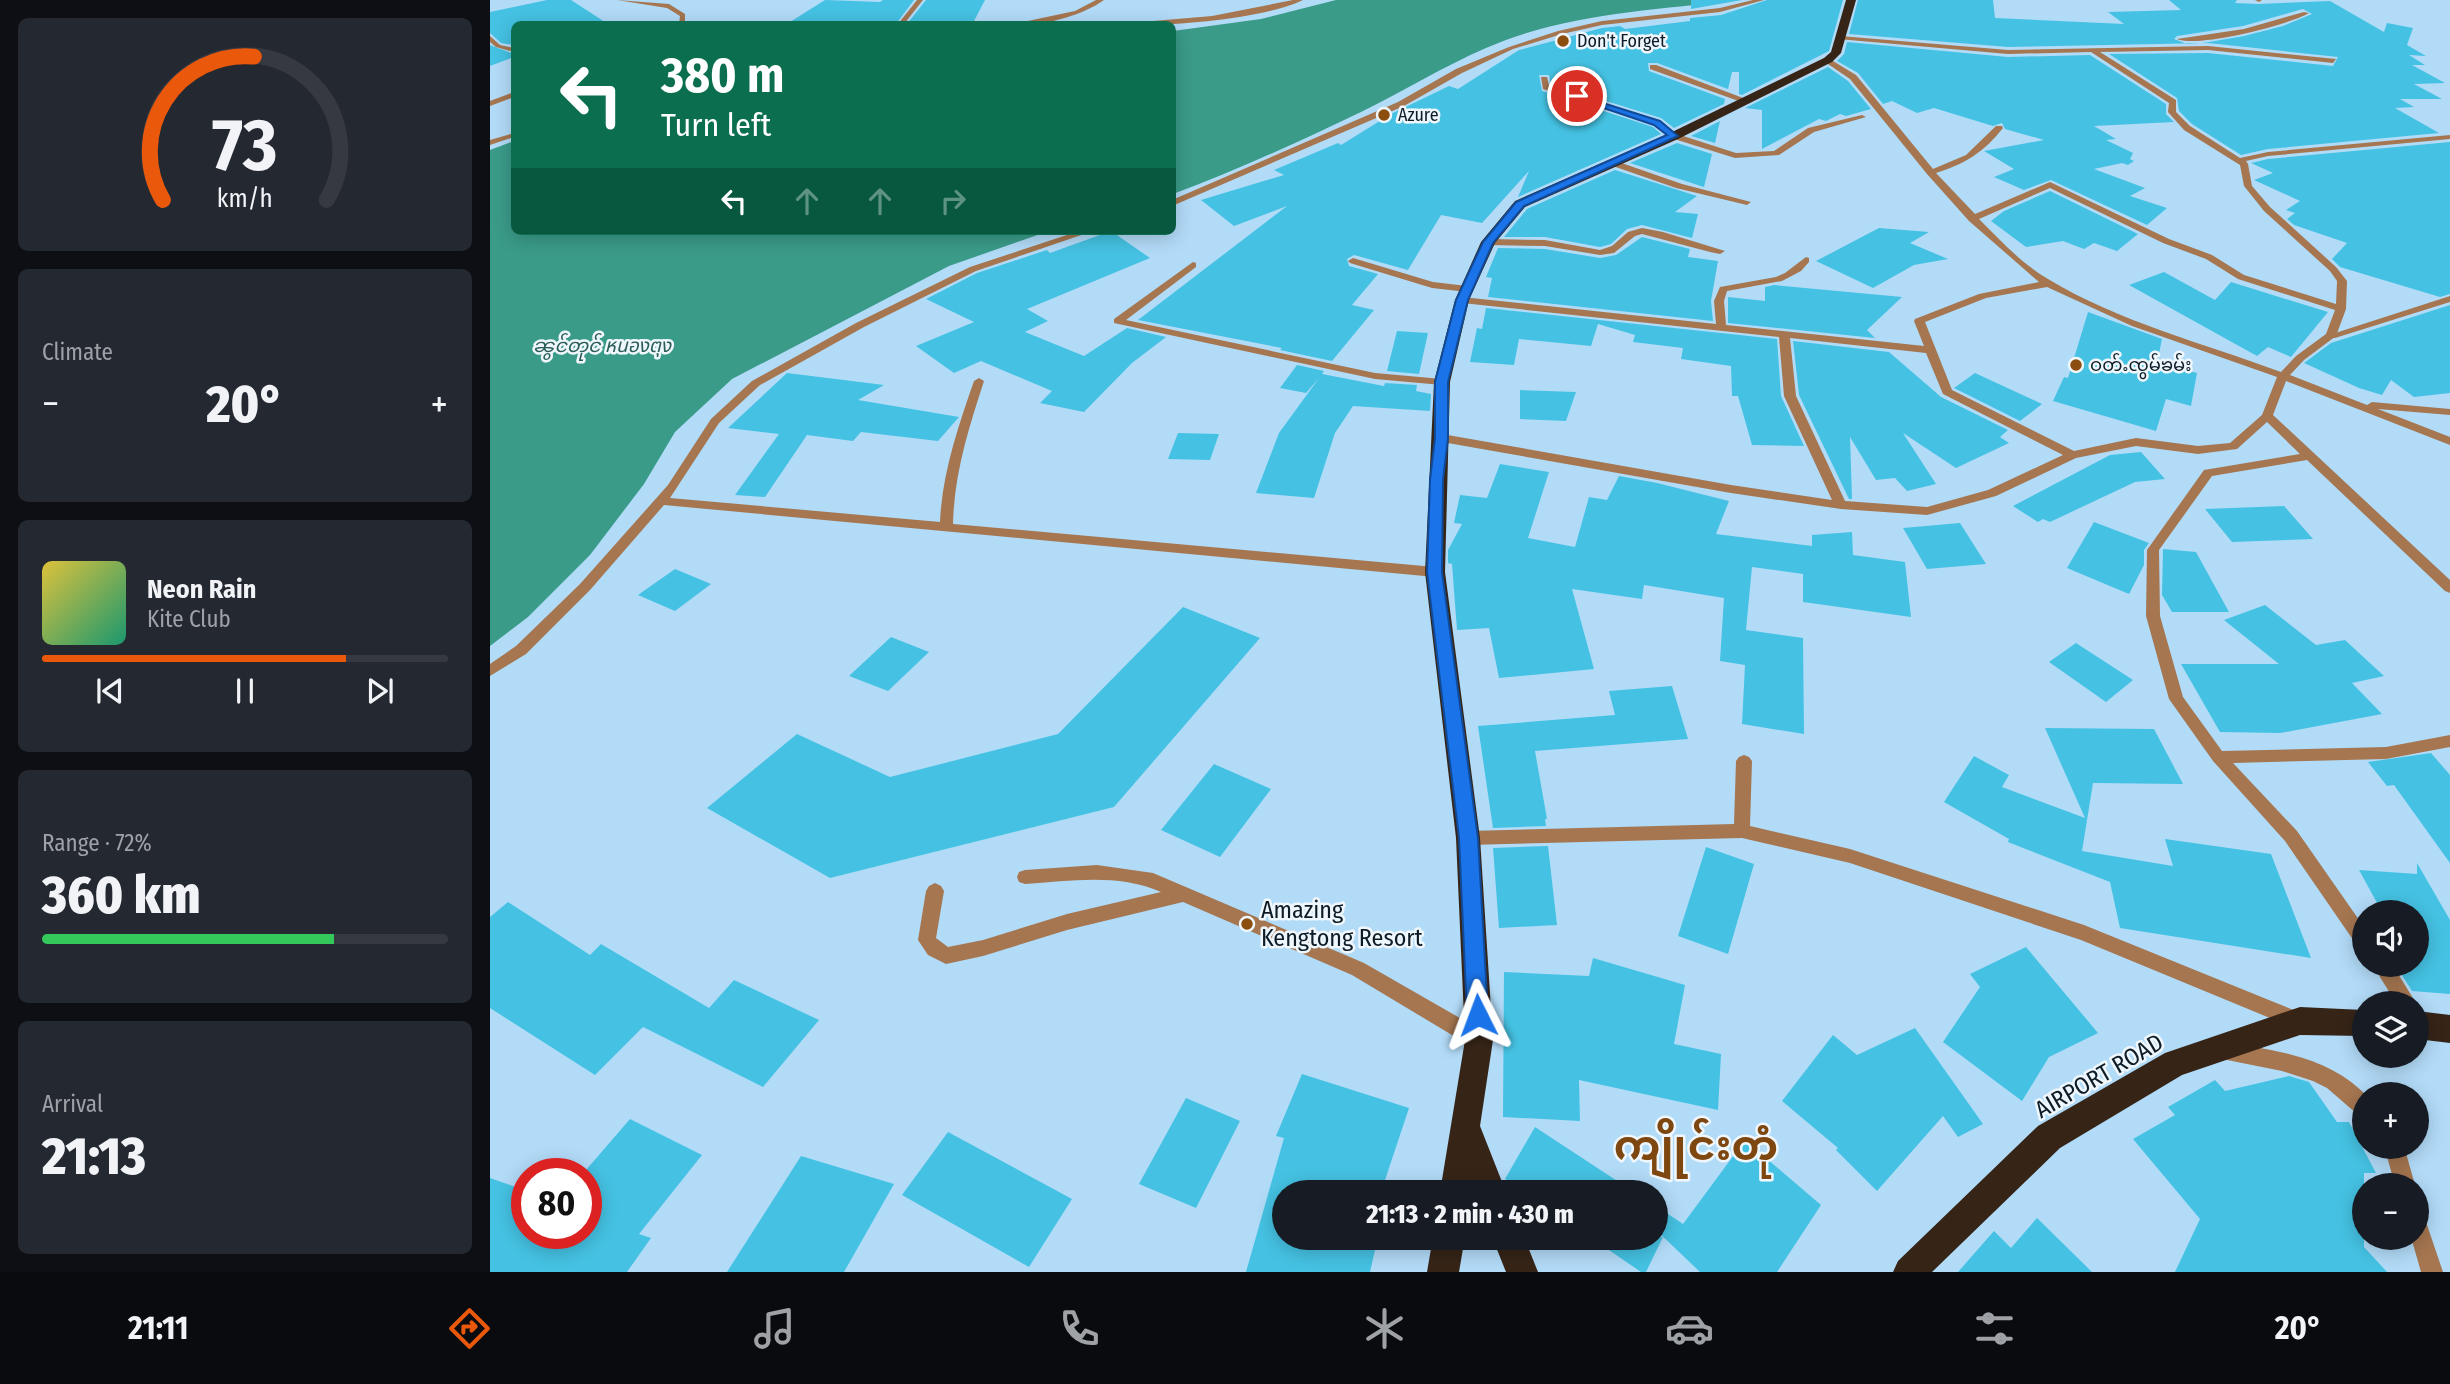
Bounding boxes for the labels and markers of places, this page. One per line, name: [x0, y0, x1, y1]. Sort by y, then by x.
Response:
place label: Don't Forget: [1577, 30, 1666, 52]
marker: Don't Forget: [1555, 33, 1571, 49]
pin: [1547, 66, 1607, 126]
place label: Azure: [1398, 104, 1439, 126]
marker: Azure: [1376, 107, 1392, 123]
place label: ဝတ်ႉၸွမ်ၶမ်း: [2090, 352, 2192, 380]
marker: ဝတ်ႉၸွမ်ၶမ်း: [2068, 357, 2084, 373]
place label: Amazing Kengtong Resort: [1261, 896, 1423, 952]
marker: Amazing Kengtong Resort: [1239, 916, 1255, 932]

